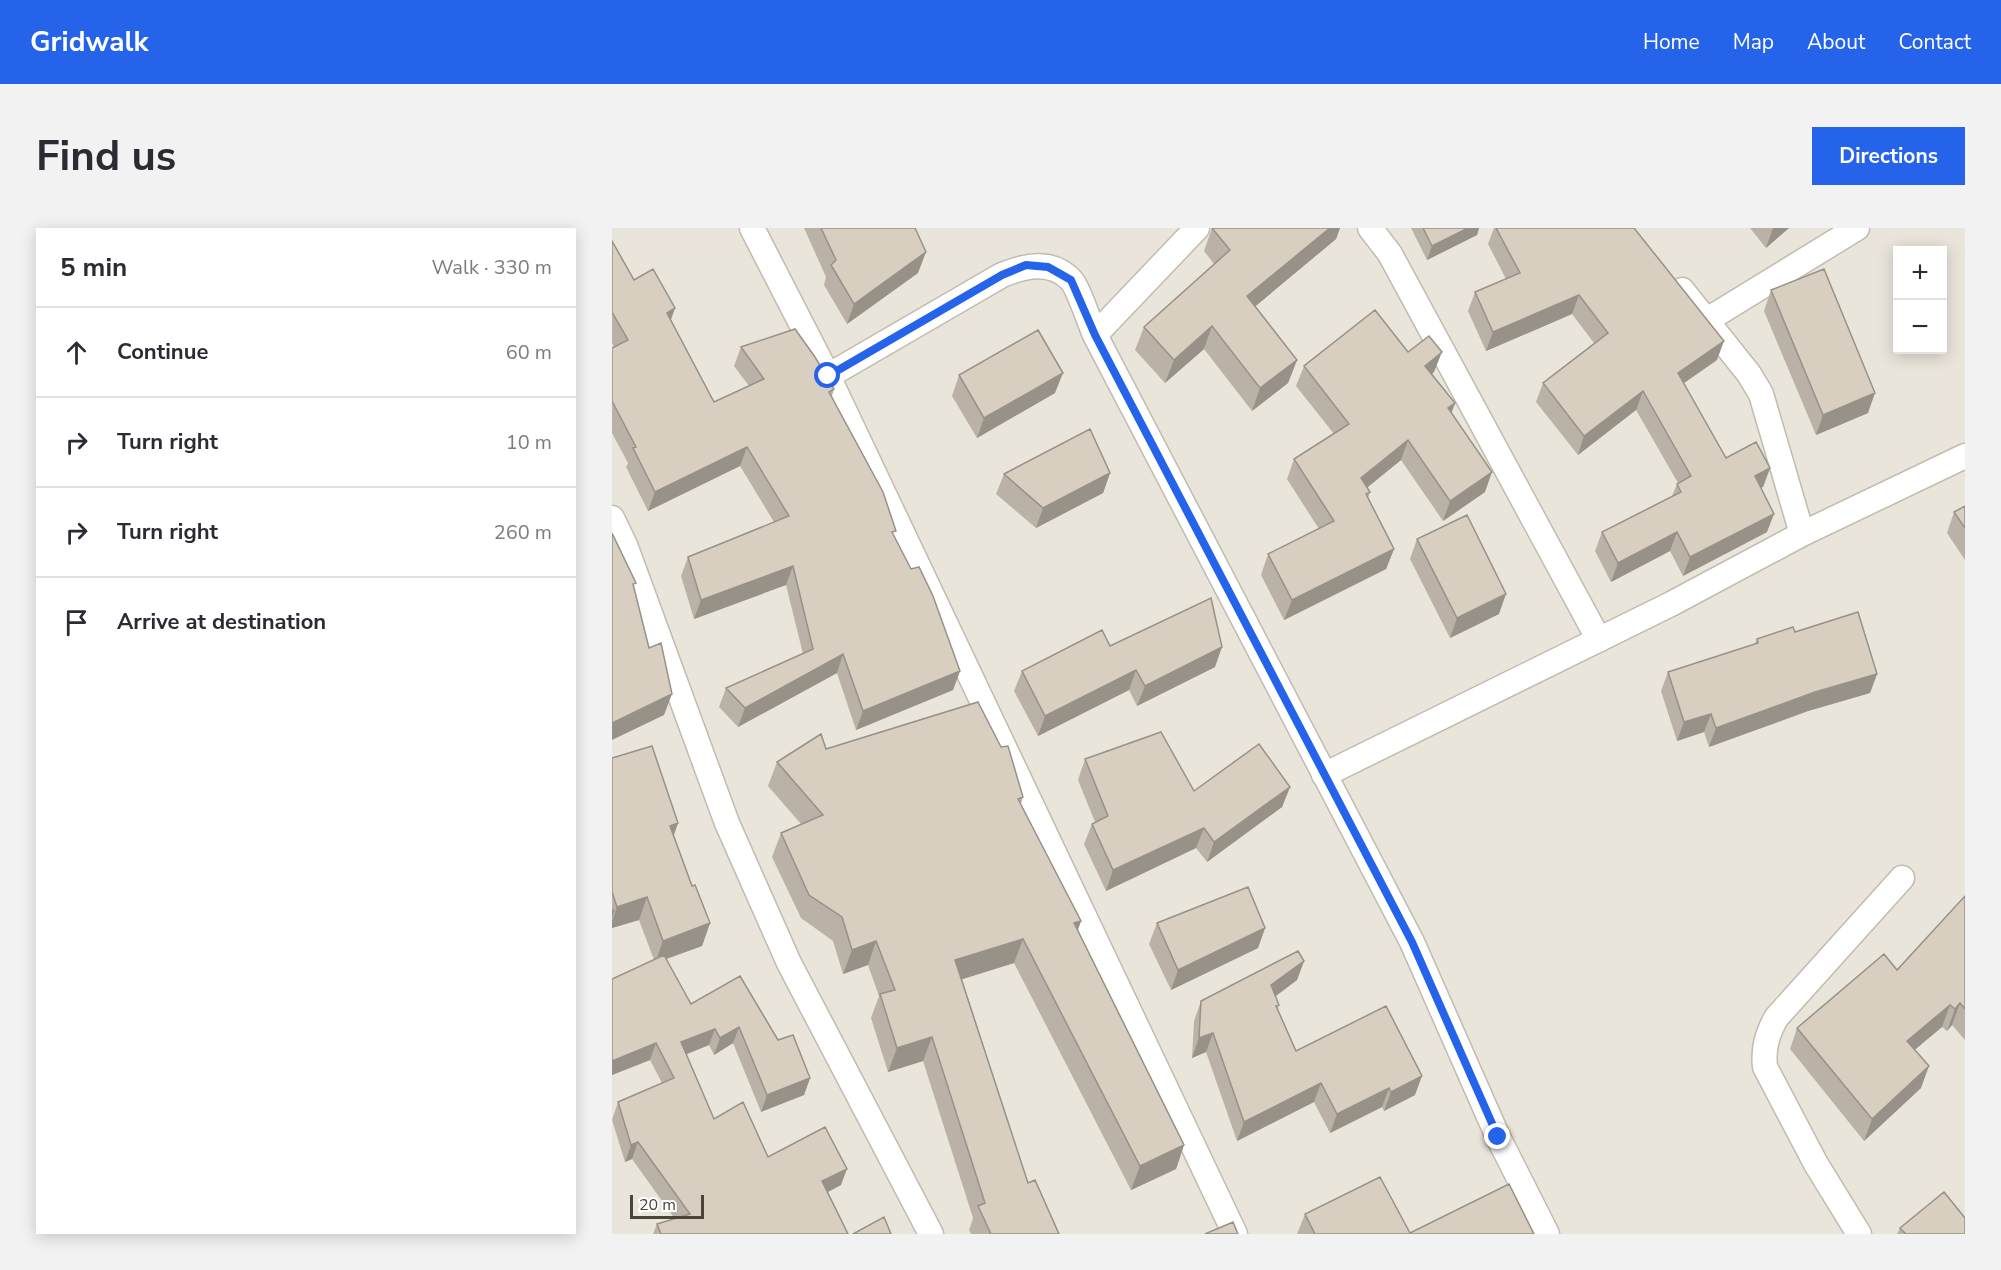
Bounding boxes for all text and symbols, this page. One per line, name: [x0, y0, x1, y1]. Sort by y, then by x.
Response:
text: Gridwalk: [30, 23, 148, 61]
text: Home: [1643, 28, 1700, 56]
text: Map: [1733, 28, 1774, 56]
text: About: [1807, 28, 1865, 56]
text: Contact: [1898, 28, 1971, 56]
button: Directions: [1812, 127, 1965, 185]
text: Find us: [36, 128, 176, 185]
map controls: [1893, 246, 1947, 354]
button: +: [1893, 246, 1947, 300]
text: 5 min: [60, 250, 127, 285]
text: Walk · 330 m: [432, 254, 552, 281]
button: −: [1893, 300, 1947, 354]
icon: ahead: [60, 336, 93, 369]
text: Continue: [117, 337, 208, 367]
text: 60 m: [506, 339, 552, 366]
route start: [814, 362, 840, 388]
icon: right: [60, 426, 93, 459]
text: Turn right: [117, 427, 218, 457]
text: 10 m: [506, 429, 552, 456]
icon: right: [60, 516, 93, 549]
text: Turn right: [117, 517, 218, 547]
text: 260 m: [494, 519, 552, 546]
icon: arrive: [60, 606, 93, 639]
text: Arrive at destination: [117, 607, 326, 637]
route end: [1484, 1123, 1510, 1149]
scale bar: [630, 1192, 704, 1220]
text: 20 m: [639, 1194, 676, 1216]

